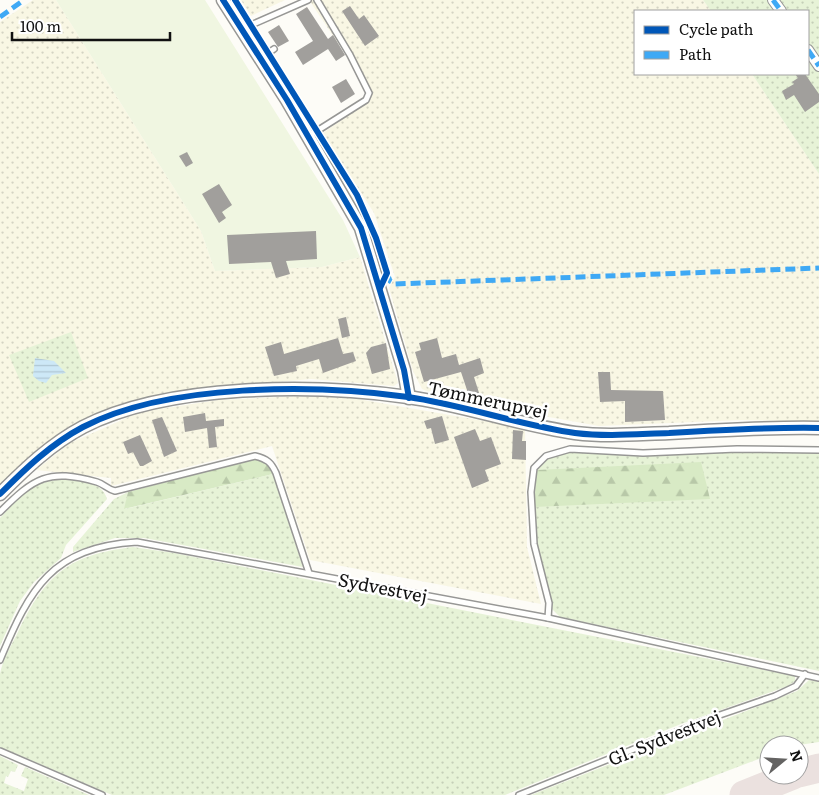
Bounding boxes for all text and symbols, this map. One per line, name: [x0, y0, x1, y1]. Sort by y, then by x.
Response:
scale bar: [12, 10, 170, 42]
legend: [634, 10, 809, 75]
text: 100 m: [20, 14, 61, 37]
text: Cycle path: [679, 17, 754, 40]
text: Path: [679, 42, 712, 65]
street label: Tømmerupvej: [425, 373, 551, 425]
street label: Sydvestvej: [336, 565, 430, 609]
street label: Gl. Sydvestvej: [604, 702, 724, 772]
north arrow: [759, 735, 809, 785]
text: N: [786, 747, 809, 765]

